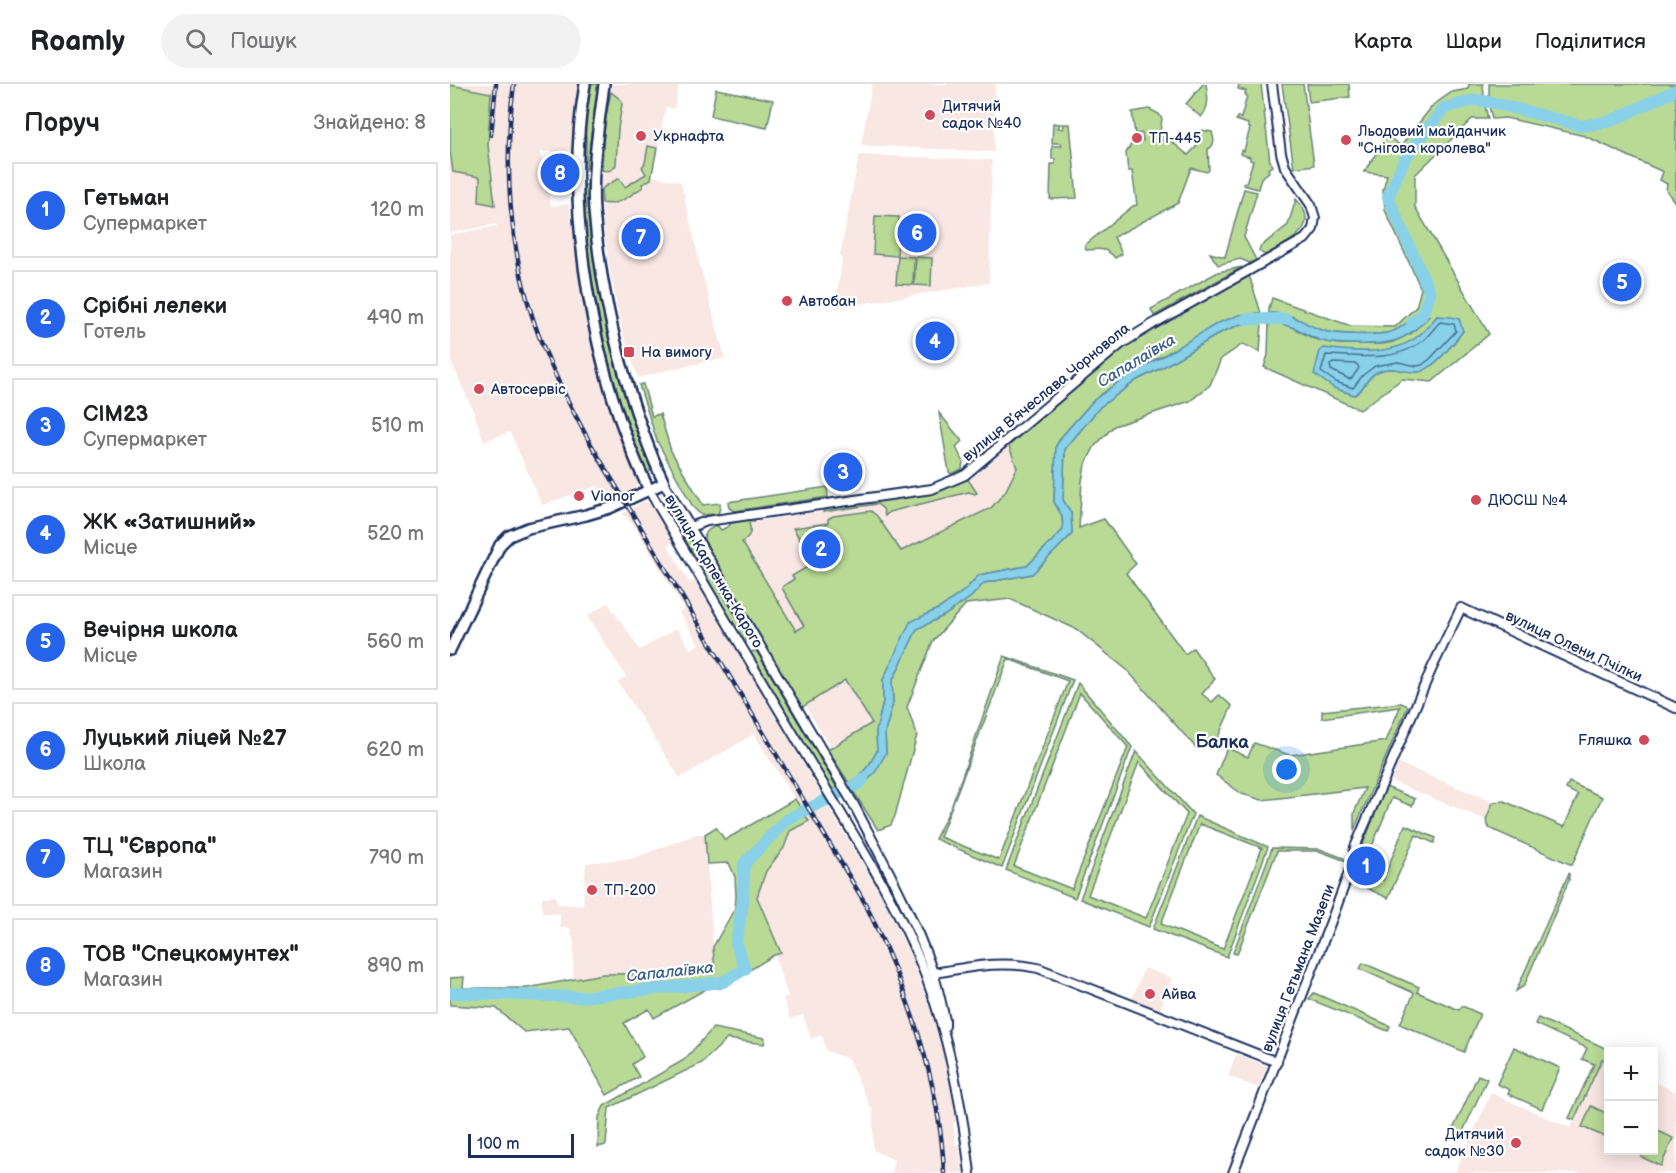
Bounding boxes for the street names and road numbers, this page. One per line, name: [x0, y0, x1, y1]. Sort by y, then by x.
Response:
street label: вулиця Вʼячеслава Чорновола: [959, 319, 1134, 466]
street label: вулиця Карпенка-Карого: [660, 491, 767, 652]
street label: вулиця Олени Пчілки: [1502, 606, 1645, 687]
street label: вулиця Гетьмана Мазепи: [1258, 882, 1339, 1055]

